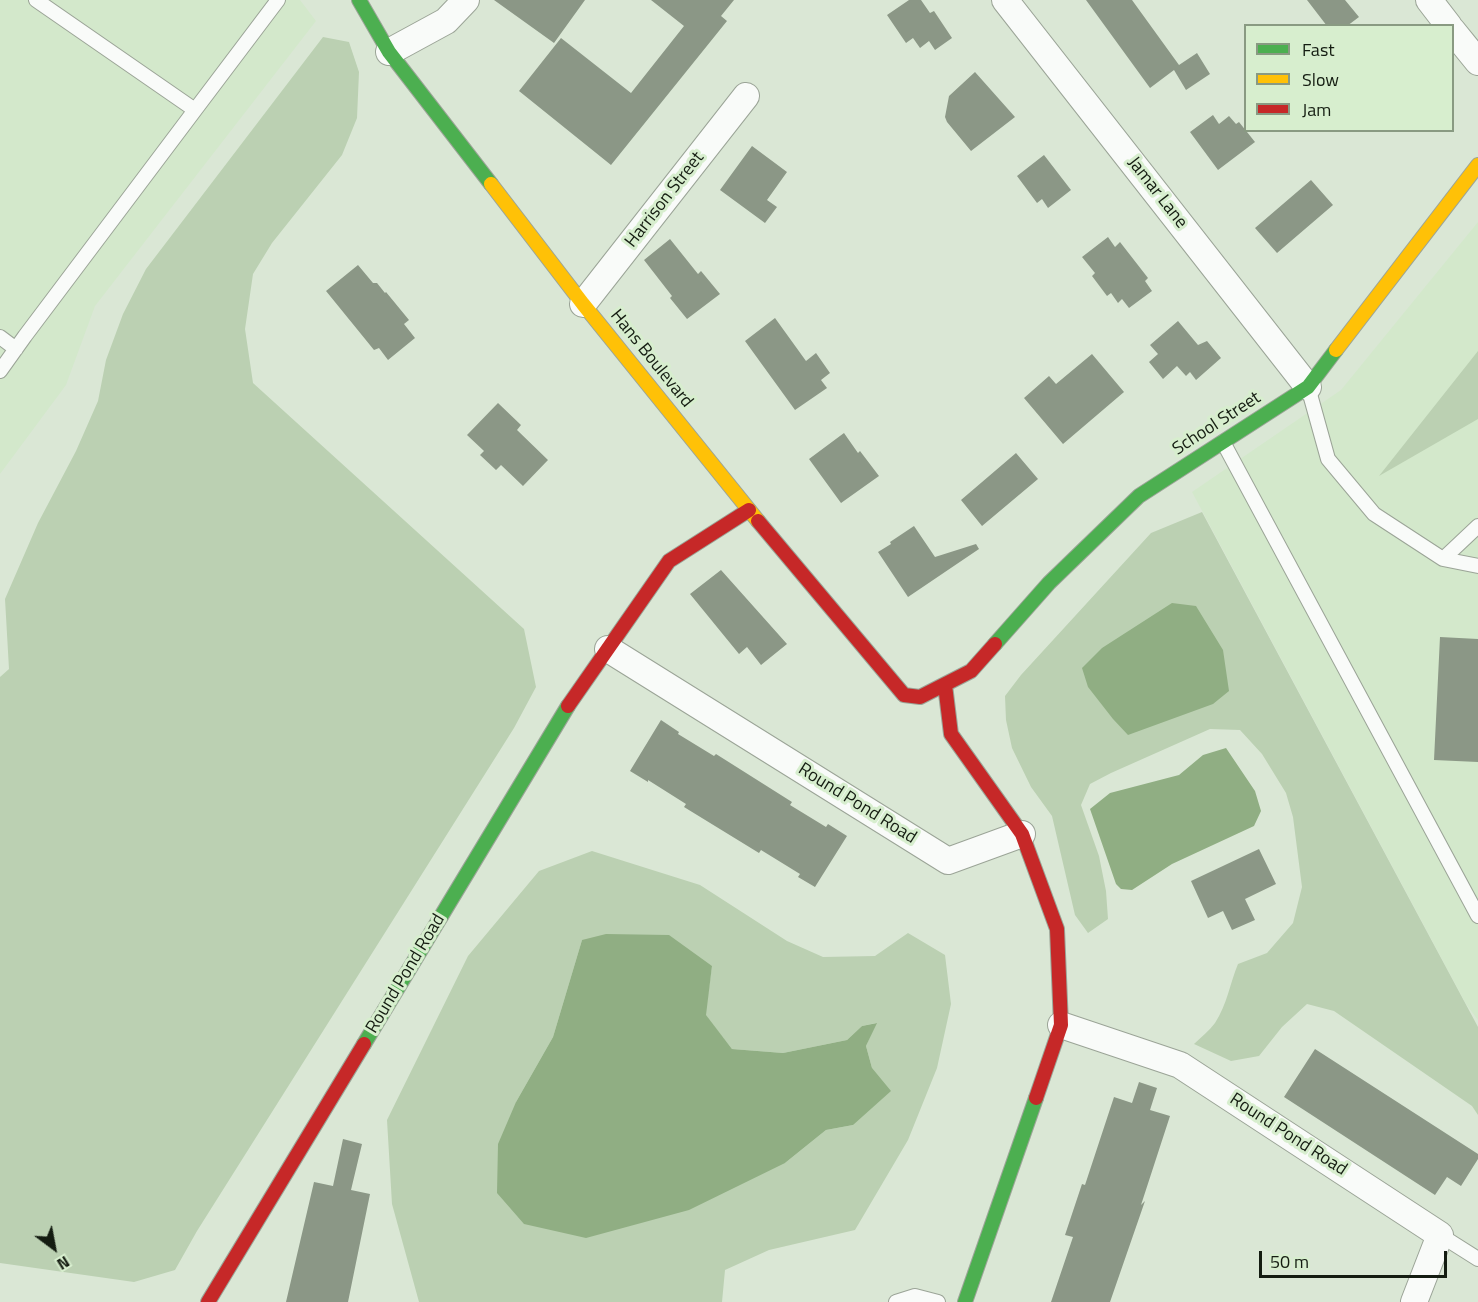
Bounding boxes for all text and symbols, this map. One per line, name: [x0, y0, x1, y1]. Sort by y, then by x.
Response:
legend: [1244, 24, 1454, 132]
text: Fast: [1302, 36, 1335, 63]
text: Slow: [1302, 66, 1339, 93]
text: Jam: [1302, 96, 1331, 123]
street label: Harrison Street: [621, 148, 709, 252]
street label: Jamar Lane: [1122, 153, 1192, 233]
street label: Hans Boulevard: [605, 306, 697, 412]
street label: School Street: [1169, 387, 1265, 461]
street label: Round Pond Road: [794, 759, 920, 849]
street label: Round Pond Road: [362, 910, 450, 1038]
street label: Round Pond Road: [1225, 1089, 1351, 1181]
north arrow: [24, 1218, 84, 1278]
scale bar: [1262, 1239, 1450, 1277]
text: 50 m: [1270, 1248, 1309, 1275]
text: N: [52, 1250, 75, 1276]

